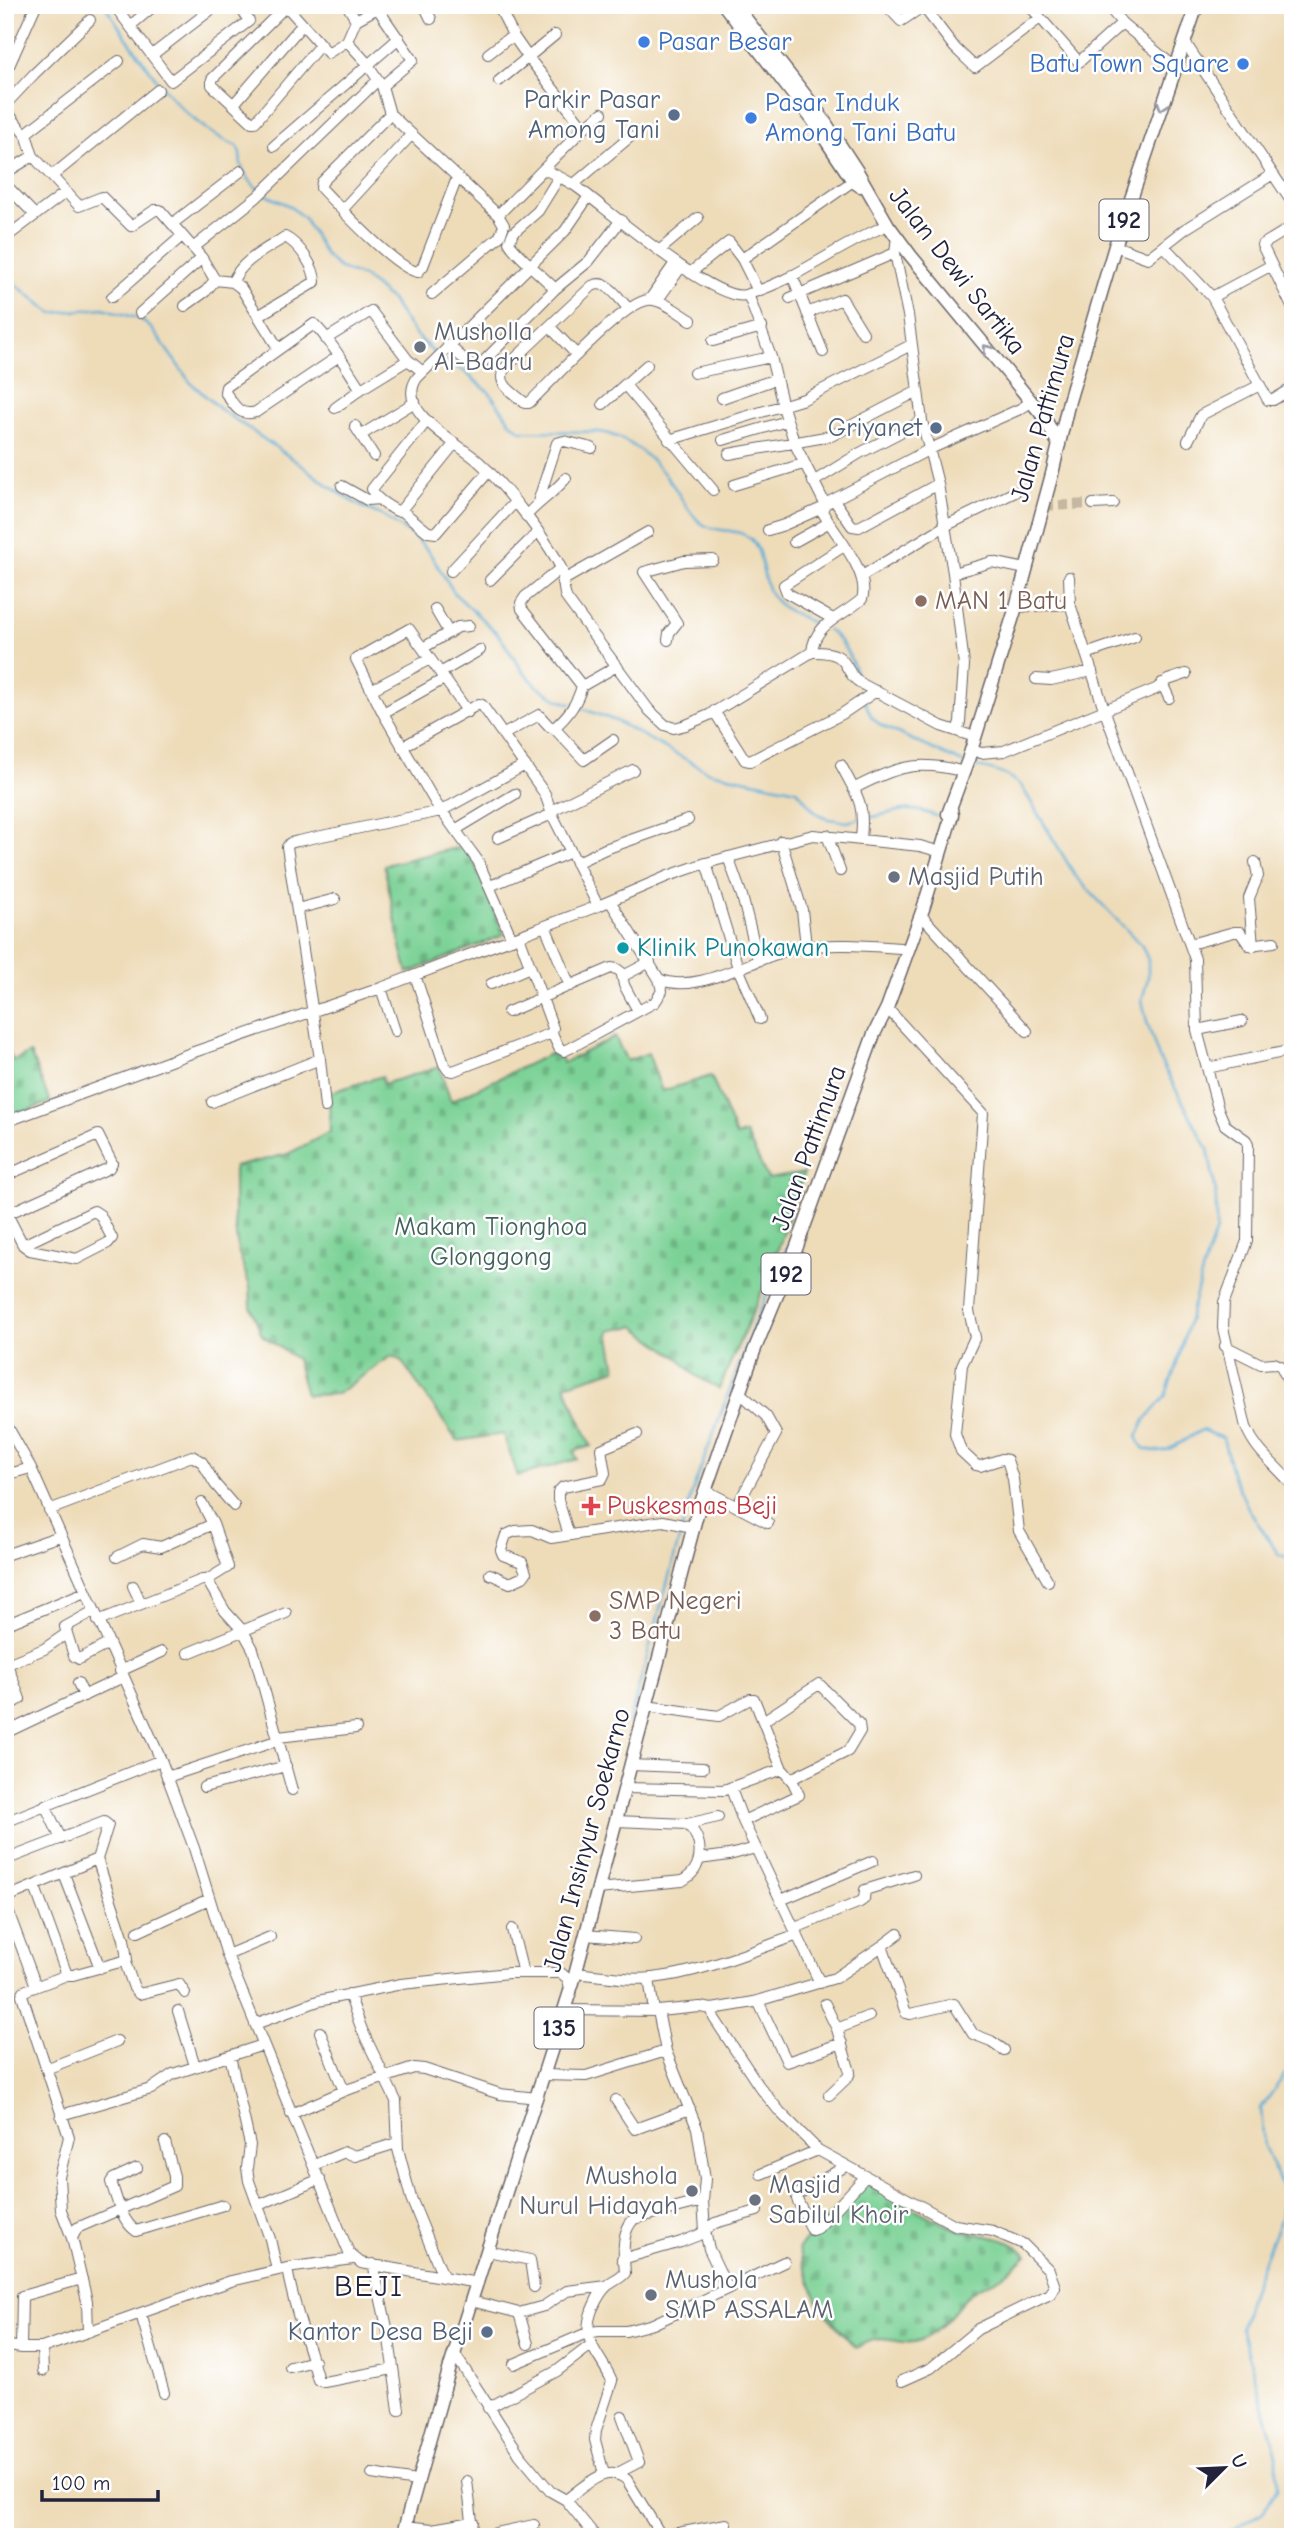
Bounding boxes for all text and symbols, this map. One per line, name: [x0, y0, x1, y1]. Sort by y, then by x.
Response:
place label: Pasar Besar: [658, 27, 792, 57]
marker: Pasar Besar: [636, 34, 652, 50]
place label: Batu Town Square: [1029, 49, 1229, 79]
marker: Batu Town Square: [1235, 56, 1251, 72]
place label: Parkir Pasar Among Tani: [524, 85, 661, 145]
place label: Pasar Induk Among Tani Batu: [765, 88, 956, 148]
one-way arrow: [1156, 100, 1171, 112]
marker: Parkir Pasar Among Tani: [666, 107, 682, 123]
marker: Pasar Induk Among Tani Batu: [743, 110, 759, 126]
street label: Jalan Dewi Sartika: [882, 181, 1032, 361]
road number: 192: [1100, 200, 1148, 240]
place label: Musholla Al-Badru: [434, 317, 532, 377]
street label: Jalan Pattimura: [1005, 331, 1081, 505]
marker: Musholla Al-Badru: [412, 339, 428, 355]
one-way arrow: [983, 345, 996, 357]
place label: Griyanet: [828, 413, 924, 443]
marker: Griyanet: [928, 420, 944, 436]
place label: MAN 1 Batu: [935, 586, 1067, 616]
marker: MAN 1 Batu: [913, 593, 929, 609]
place label: Masjid Putih: [908, 862, 1044, 892]
marker: Masjid Putih: [886, 869, 902, 885]
place label: Klinik Punokawan: [637, 933, 829, 963]
marker: Klinik Punokawan: [615, 940, 631, 956]
street label: Jalan Pattimura: [765, 1062, 853, 1234]
park label: Makam Tionghoa Glonggong: [394, 1212, 588, 1272]
road number: 192: [762, 1254, 810, 1294]
place label: Puskesmas Beji: [607, 1491, 777, 1521]
marker: Puskesmas Beji: [581, 1496, 601, 1516]
place label: SMP Negeri 3 Batu: [609, 1586, 742, 1646]
marker: SMP Negeri 3 Batu: [587, 1608, 603, 1624]
street label: Jalan Insinyur Soekarno: [537, 1705, 637, 1975]
road number: 135: [534, 2008, 584, 2048]
place label: Mushola Nurul Hidayah: [519, 2161, 678, 2221]
place label: Masjid Sabilul Khoir: [769, 2170, 909, 2230]
marker: Mushola Nurul Hidayah: [684, 2183, 700, 2199]
marker: Masjid Sabilul Khoir: [747, 2192, 763, 2208]
place label: Mushola SMP ASSALAM: [665, 2265, 833, 2325]
district label: BEJI: [334, 2269, 404, 2304]
marker: Mushola SMP ASSALAM: [643, 2287, 659, 2303]
place label: Kantor Desa Beji: [288, 2317, 473, 2347]
marker: Kantor Desa Beji: [479, 2324, 495, 2340]
north arrow: [1190, 2434, 1260, 2504]
text: U: [1226, 2451, 1251, 2472]
scale bar: [42, 2458, 158, 2502]
text: 100 m: [52, 2471, 110, 2495]

